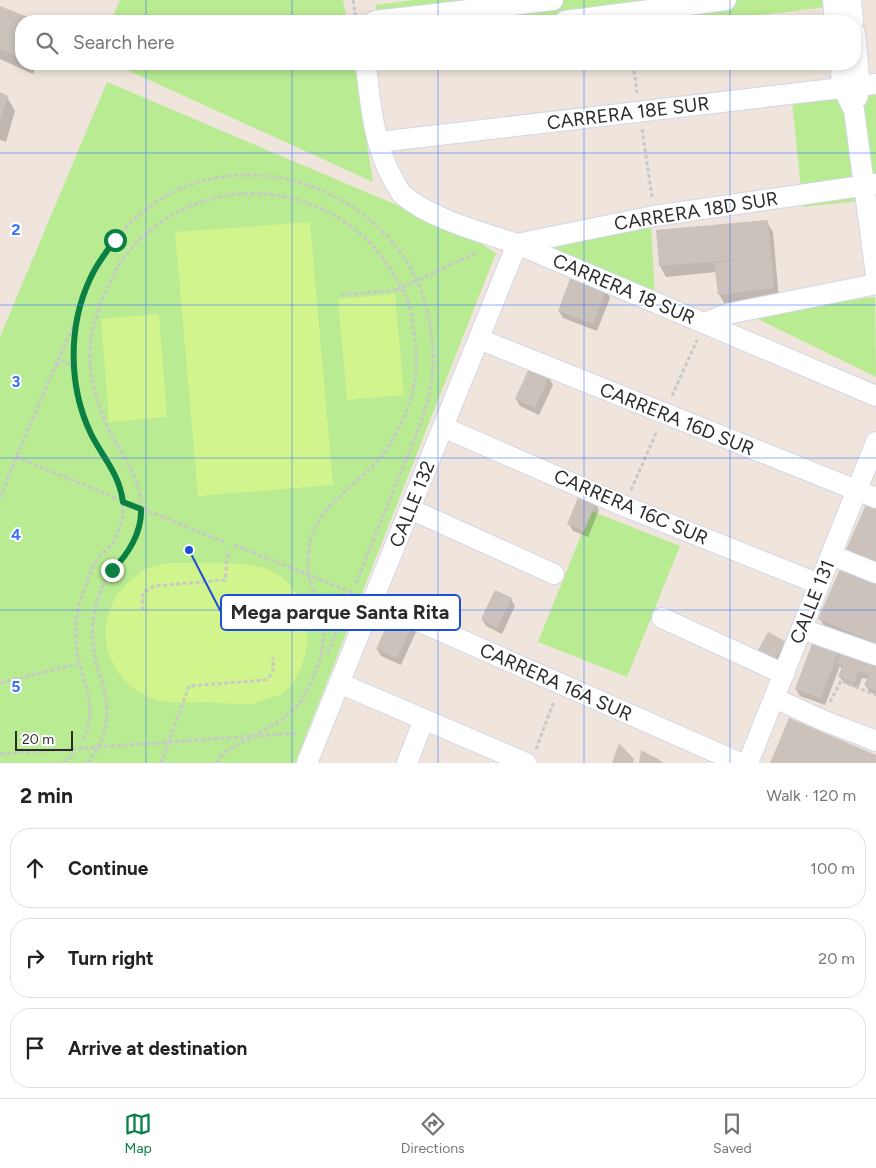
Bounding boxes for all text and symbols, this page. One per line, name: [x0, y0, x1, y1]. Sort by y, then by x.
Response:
search box: [15, 15, 861, 70]
icon: search: [33, 29, 61, 57]
text: Search here: [73, 31, 175, 54]
street label: CARRERA 18E SUR: [545, 92, 711, 134]
street label: CARRERA 18D SUR: [613, 187, 780, 235]
text: 2: [11, 220, 21, 239]
route start: [104, 229, 127, 252]
street label: CARRERA 18 SUR: [549, 249, 699, 329]
text: 3: [12, 372, 21, 391]
street label: CARRERA 16D SUR: [596, 378, 758, 460]
street label: CALLE 132: [384, 457, 440, 551]
street label: CARRERA 16C SUR: [551, 464, 712, 550]
text: 4: [11, 525, 21, 544]
street label: CALLE 131: [785, 557, 839, 647]
route end: [101, 559, 124, 582]
callout: Mega parque Santa Rita: [221, 595, 460, 630]
text: Mega parque Santa Rita: [230, 600, 450, 624]
street label: CARRERA 16A SUR: [476, 638, 636, 726]
text: 5: [11, 677, 21, 696]
scale bar: [15, 728, 72, 751]
text: 20 m: [22, 731, 54, 748]
text: 2 min: [20, 783, 73, 808]
text: Walk · 120 m: [767, 786, 856, 805]
icon: ahead: [21, 854, 49, 882]
text: Continue: [68, 857, 148, 880]
text: 100 m: [810, 859, 855, 878]
icon: right: [21, 944, 49, 972]
text: Turn right: [68, 947, 154, 970]
text: 20 m: [818, 949, 855, 968]
icon: arrive: [21, 1034, 49, 1062]
text: Arrive at destination: [68, 1037, 247, 1060]
tab: Map: [124, 1110, 152, 1157]
tab: Directions: [401, 1110, 465, 1157]
tab: Saved: [713, 1110, 752, 1157]

